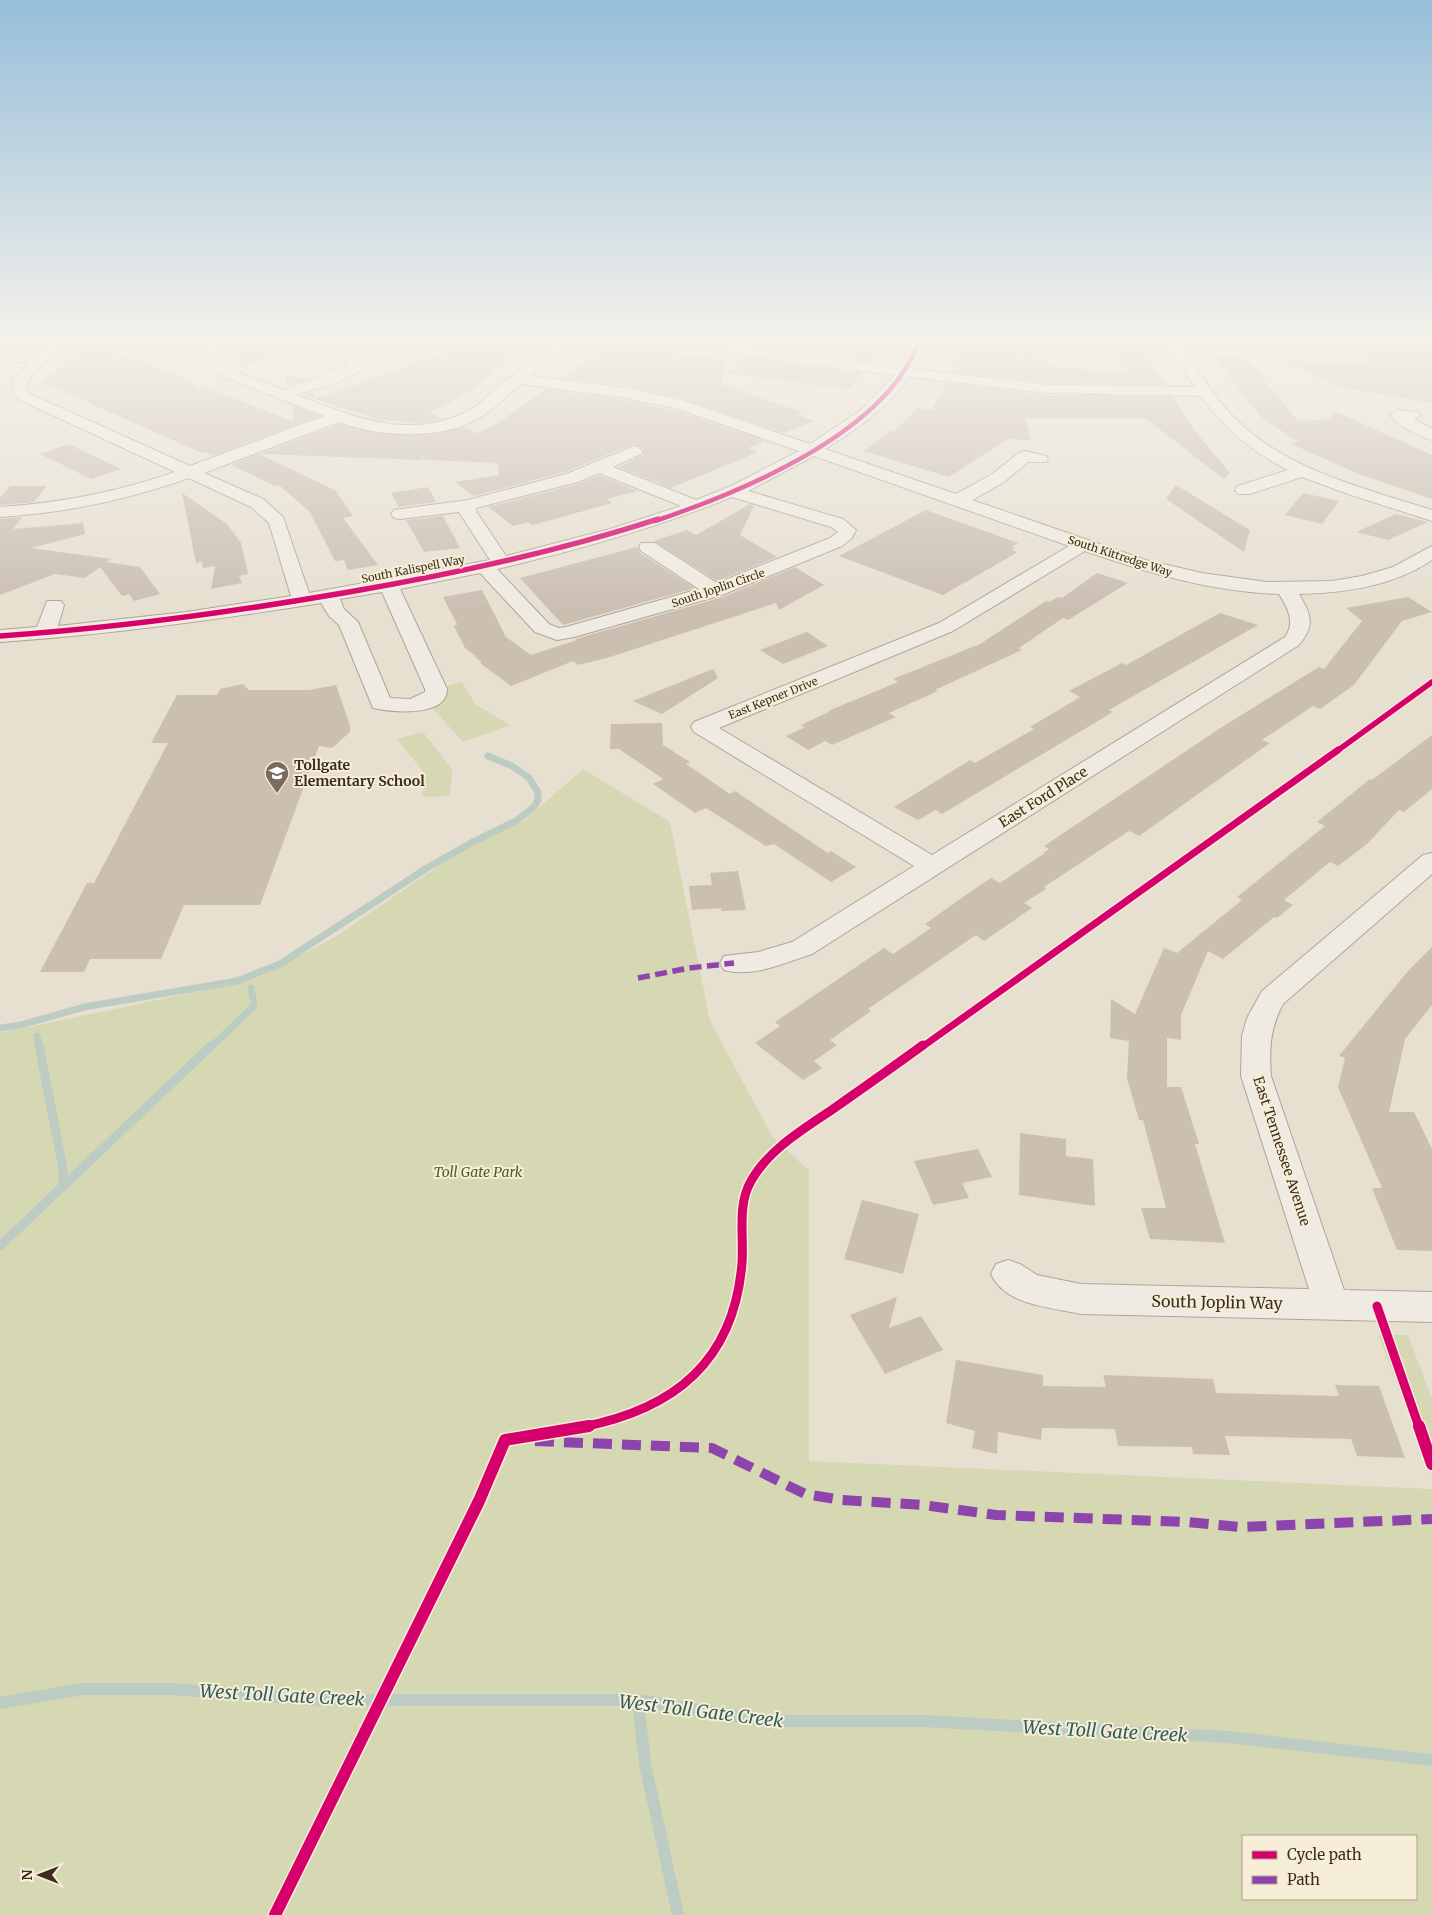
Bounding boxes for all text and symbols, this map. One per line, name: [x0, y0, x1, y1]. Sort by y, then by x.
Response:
street label: South Kittredge Way: [1066, 533, 1174, 580]
street label: South Kalispell Way: [360, 552, 466, 586]
street label: South Joplin Circle: [670, 565, 767, 611]
street label: East Kepner Drive: [726, 674, 820, 722]
place label: Tollgate Elementary School: [294, 756, 425, 790]
school or university icon: Tollgate Elementary School: [264, 760, 290, 794]
street label: East Ford Place: [995, 763, 1091, 831]
street label: East Tennessee Avenue: [1249, 1074, 1315, 1228]
park label: Toll Gate Park: [433, 1163, 523, 1181]
street label: South Joplin Way: [1151, 1291, 1283, 1313]
water label: West Toll Gate Creek: [199, 1679, 365, 1711]
water label: West Toll Gate Creek: [618, 1690, 785, 1732]
water label: West Toll Gate Creek: [1022, 1715, 1188, 1747]
legend: [1242, 1835, 1417, 1900]
text: Cycle path: [1287, 1845, 1362, 1864]
north arrow: [15, 1850, 65, 1900]
text: N: [18, 1869, 36, 1881]
text: Path: [1287, 1870, 1320, 1889]

